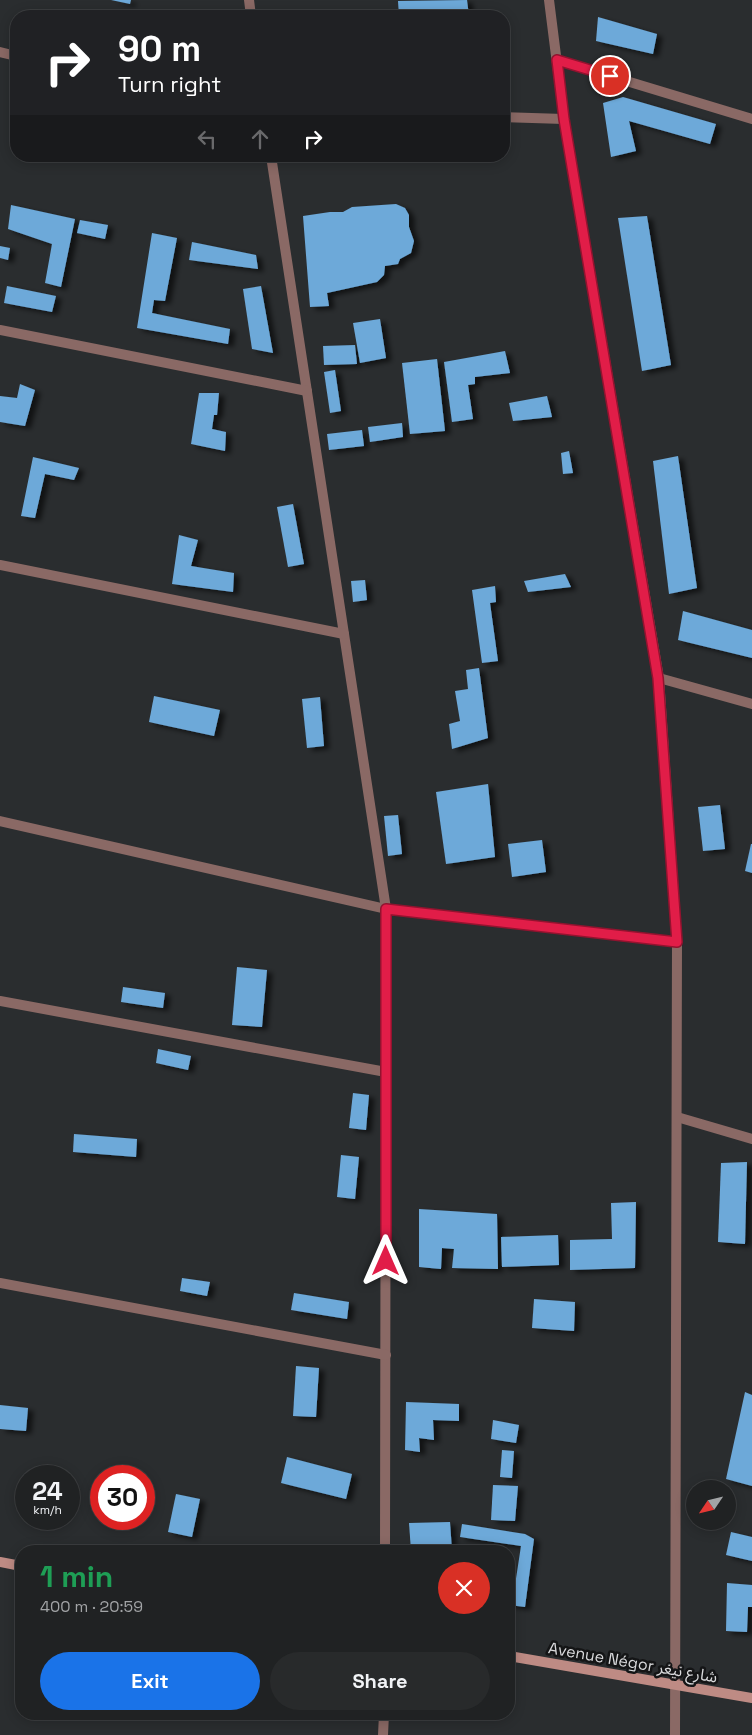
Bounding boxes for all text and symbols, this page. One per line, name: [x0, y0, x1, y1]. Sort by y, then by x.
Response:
text: 90 m: [118, 27, 201, 71]
icon: right: [35, 30, 100, 95]
pin: [589, 55, 631, 97]
icon: arrive: [596, 62, 624, 90]
text: Turn right: [118, 70, 221, 98]
icon: left: [193, 125, 221, 153]
icon: ahead: [246, 125, 274, 153]
icon: right: [299, 125, 327, 153]
position arrow: [359, 1234, 411, 1286]
speed limit sign: 30: [90, 1465, 155, 1530]
text: 24: [32, 1475, 63, 1507]
north arrow: [686, 1480, 736, 1530]
map controls: [686, 1480, 736, 1530]
text: km/h: [33, 1502, 62, 1518]
text: 1 min: [40, 1557, 113, 1596]
button: close: [438, 1562, 490, 1614]
text: 400 m · 20:59: [40, 1596, 143, 1617]
street label: Avenue Négor شارع نيغر: [546, 1637, 719, 1690]
button: Exit: [40, 1652, 260, 1710]
button: Share: [270, 1652, 490, 1710]

